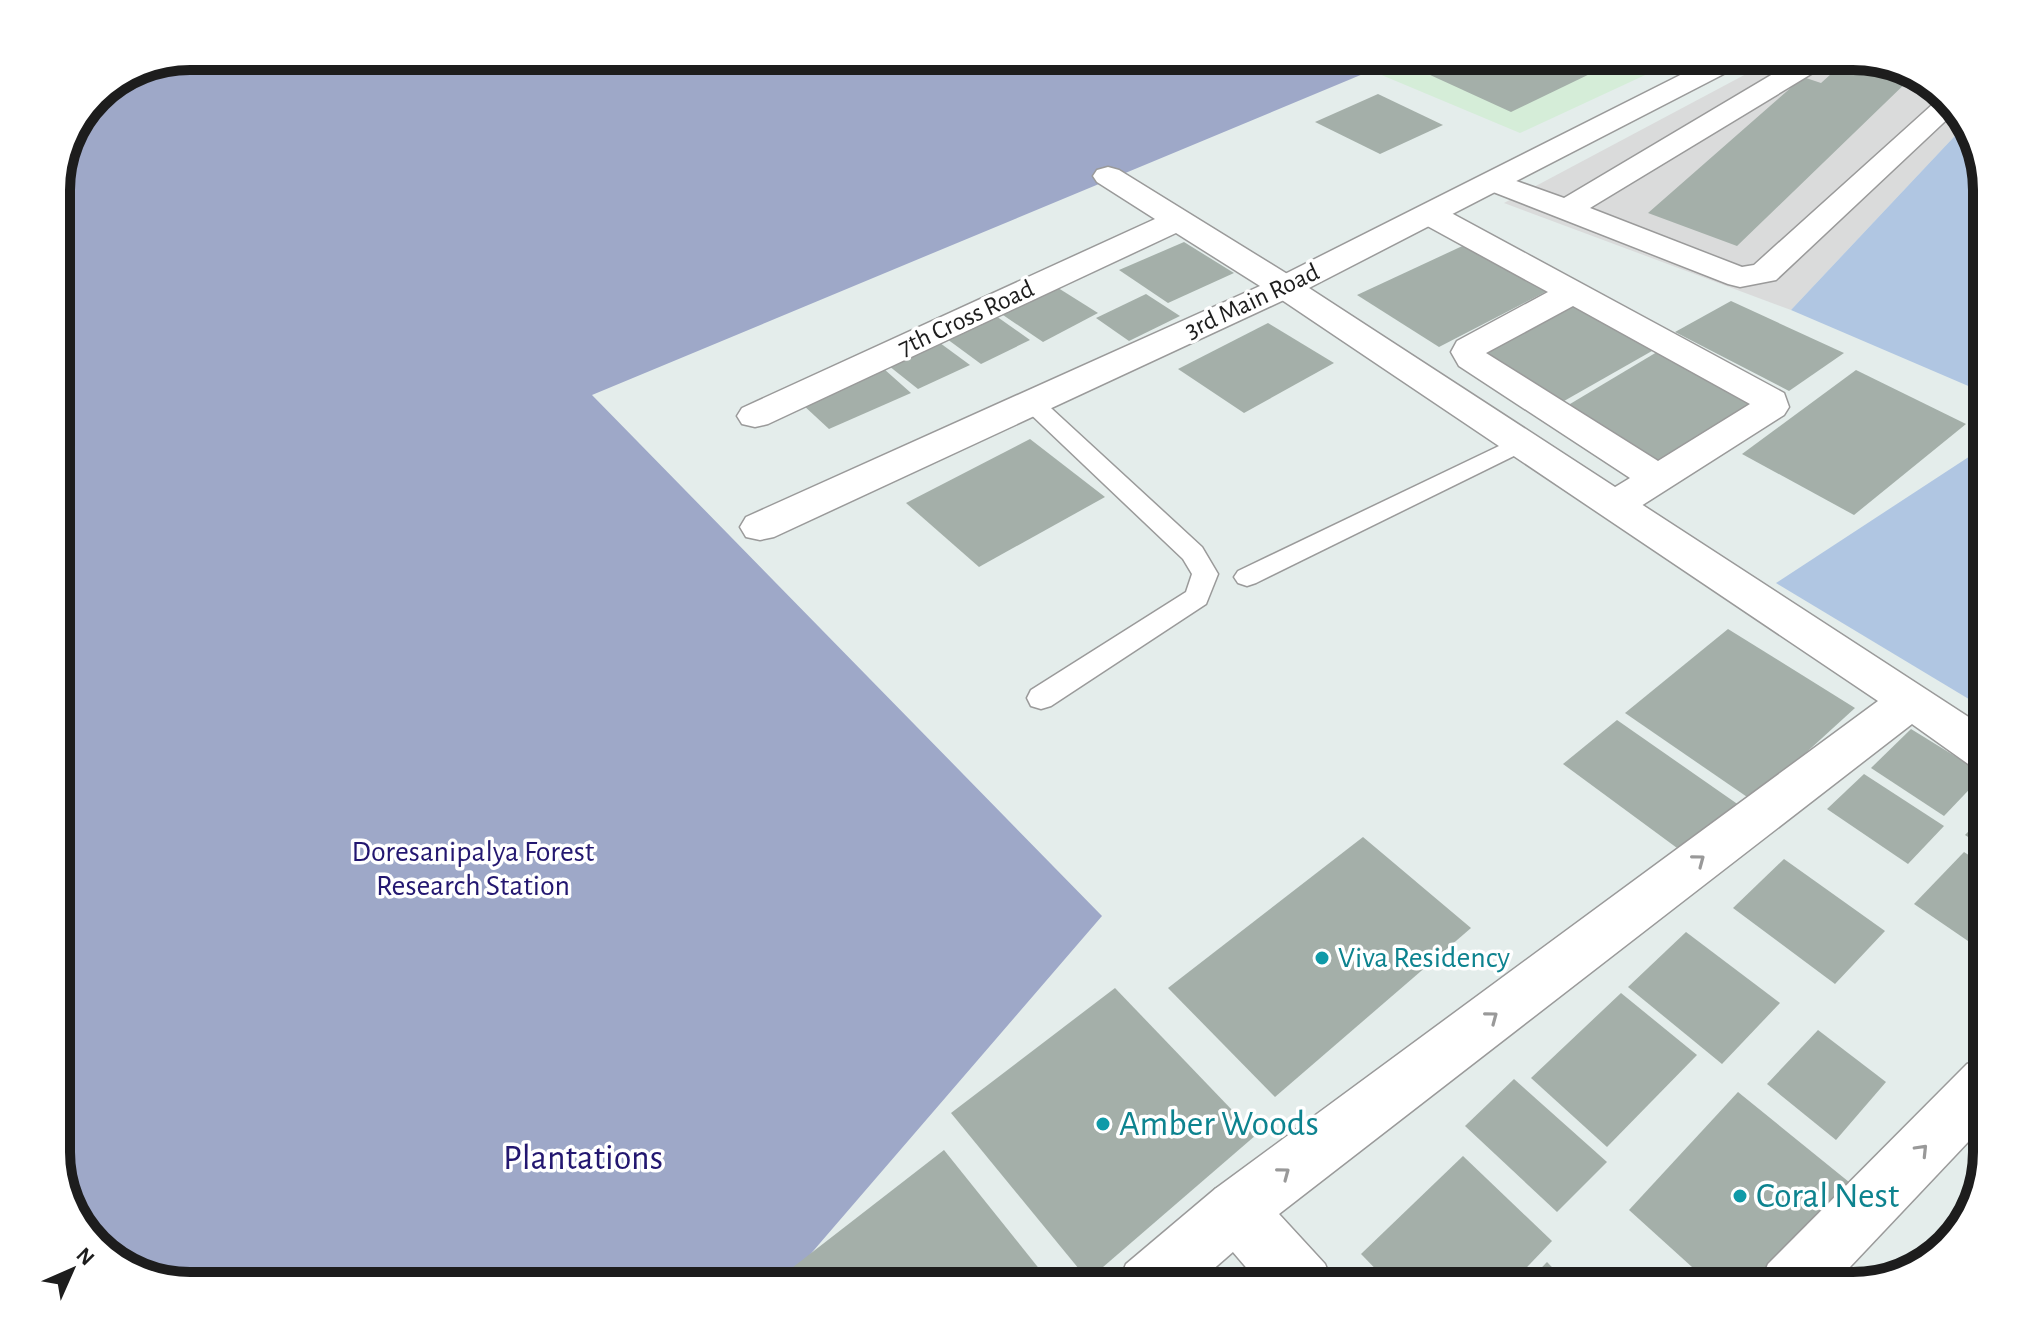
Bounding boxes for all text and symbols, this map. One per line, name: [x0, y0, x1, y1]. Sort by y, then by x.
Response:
street label: 3rd Main Road: [1181, 259, 1323, 343]
street label: 7th Cross Road: [894, 275, 1038, 361]
park label: Doresanipalya Forest Research Station: [352, 837, 595, 901]
one-way arrow: [1690, 855, 1705, 869]
place label: Viva Residency: [1338, 943, 1510, 973]
marker: Viva Residency: [1313, 949, 1331, 967]
one-way arrow: [1483, 1012, 1498, 1026]
place label: Amber Woods: [1119, 1106, 1319, 1142]
marker: Amber Woods: [1094, 1115, 1112, 1133]
park label: Plantations: [503, 1140, 663, 1176]
one-way arrow: [1913, 1145, 1927, 1159]
one-way arrow: [1276, 1169, 1290, 1183]
place label: Coral Nest: [1756, 1178, 1900, 1214]
marker: Coral Nest: [1731, 1187, 1749, 1205]
north arrow: [32, 1230, 112, 1310]
text: N: [72, 1243, 99, 1270]

